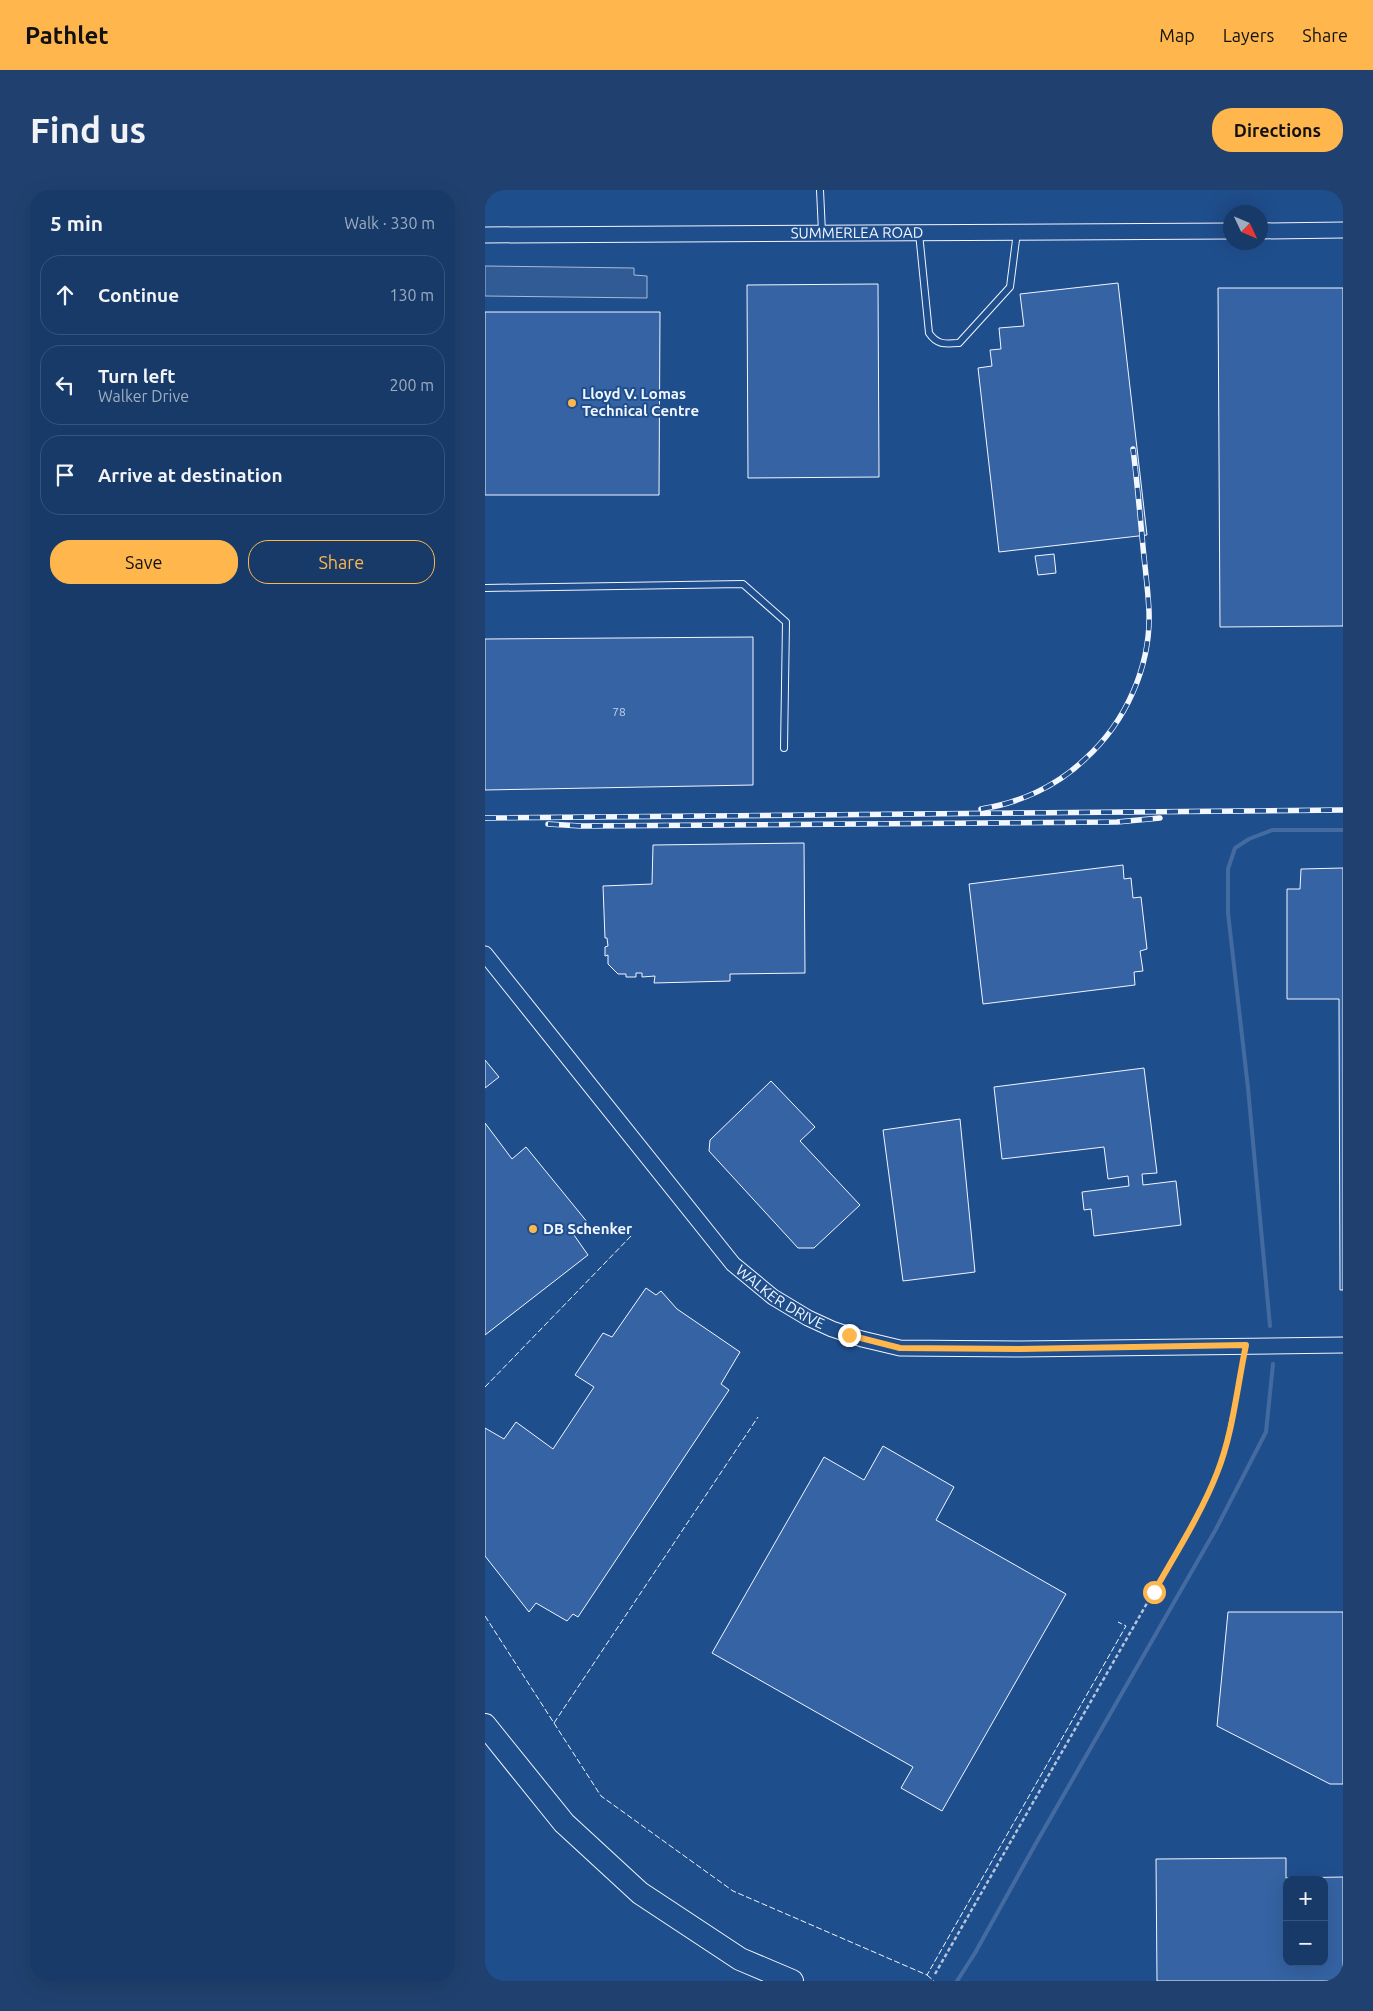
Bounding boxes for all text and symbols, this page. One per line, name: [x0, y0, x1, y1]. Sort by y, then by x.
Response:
text: Pathlet: [25, 22, 109, 49]
text: Map: [1159, 25, 1195, 45]
text: Layers: [1223, 25, 1274, 45]
text: Share: [1302, 25, 1348, 45]
button: Directions: [1212, 108, 1343, 152]
text: Find us: [30, 110, 146, 150]
north arrow: [1223, 205, 1268, 250]
text: 5 min: [50, 211, 103, 235]
text: Walk · 330 m: [344, 214, 435, 232]
street label: SUMMERLEA ROAD: [791, 224, 923, 241]
icon: ahead: [51, 281, 79, 309]
text: Continue: [98, 284, 179, 306]
text: 130 m: [389, 286, 434, 304]
text: Turn left: [98, 365, 176, 387]
icon: left: [51, 371, 79, 399]
text: 200 m: [389, 376, 434, 394]
place label: Lloyd V. Lomas Technical Centre: [582, 385, 699, 419]
text: Walker Drive: [98, 387, 189, 405]
marker: Lloyd V. Lomas Technical Centre: [566, 397, 578, 409]
icon: arrive: [51, 461, 79, 489]
text: Arrive at destination: [98, 464, 283, 486]
button: Save: [50, 540, 238, 584]
button: Share: [248, 540, 435, 584]
house number: 78: [612, 705, 626, 718]
place label: DB Schenker: [543, 1220, 633, 1237]
marker: DB Schenker: [527, 1223, 539, 1235]
street label: WALKER DRIVE: [733, 1261, 827, 1332]
route end: [838, 1324, 861, 1347]
route start: [1143, 1581, 1166, 1604]
map controls: [1283, 1876, 1328, 1966]
button: +: [1283, 1876, 1328, 1921]
button: −: [1283, 1921, 1328, 1966]

